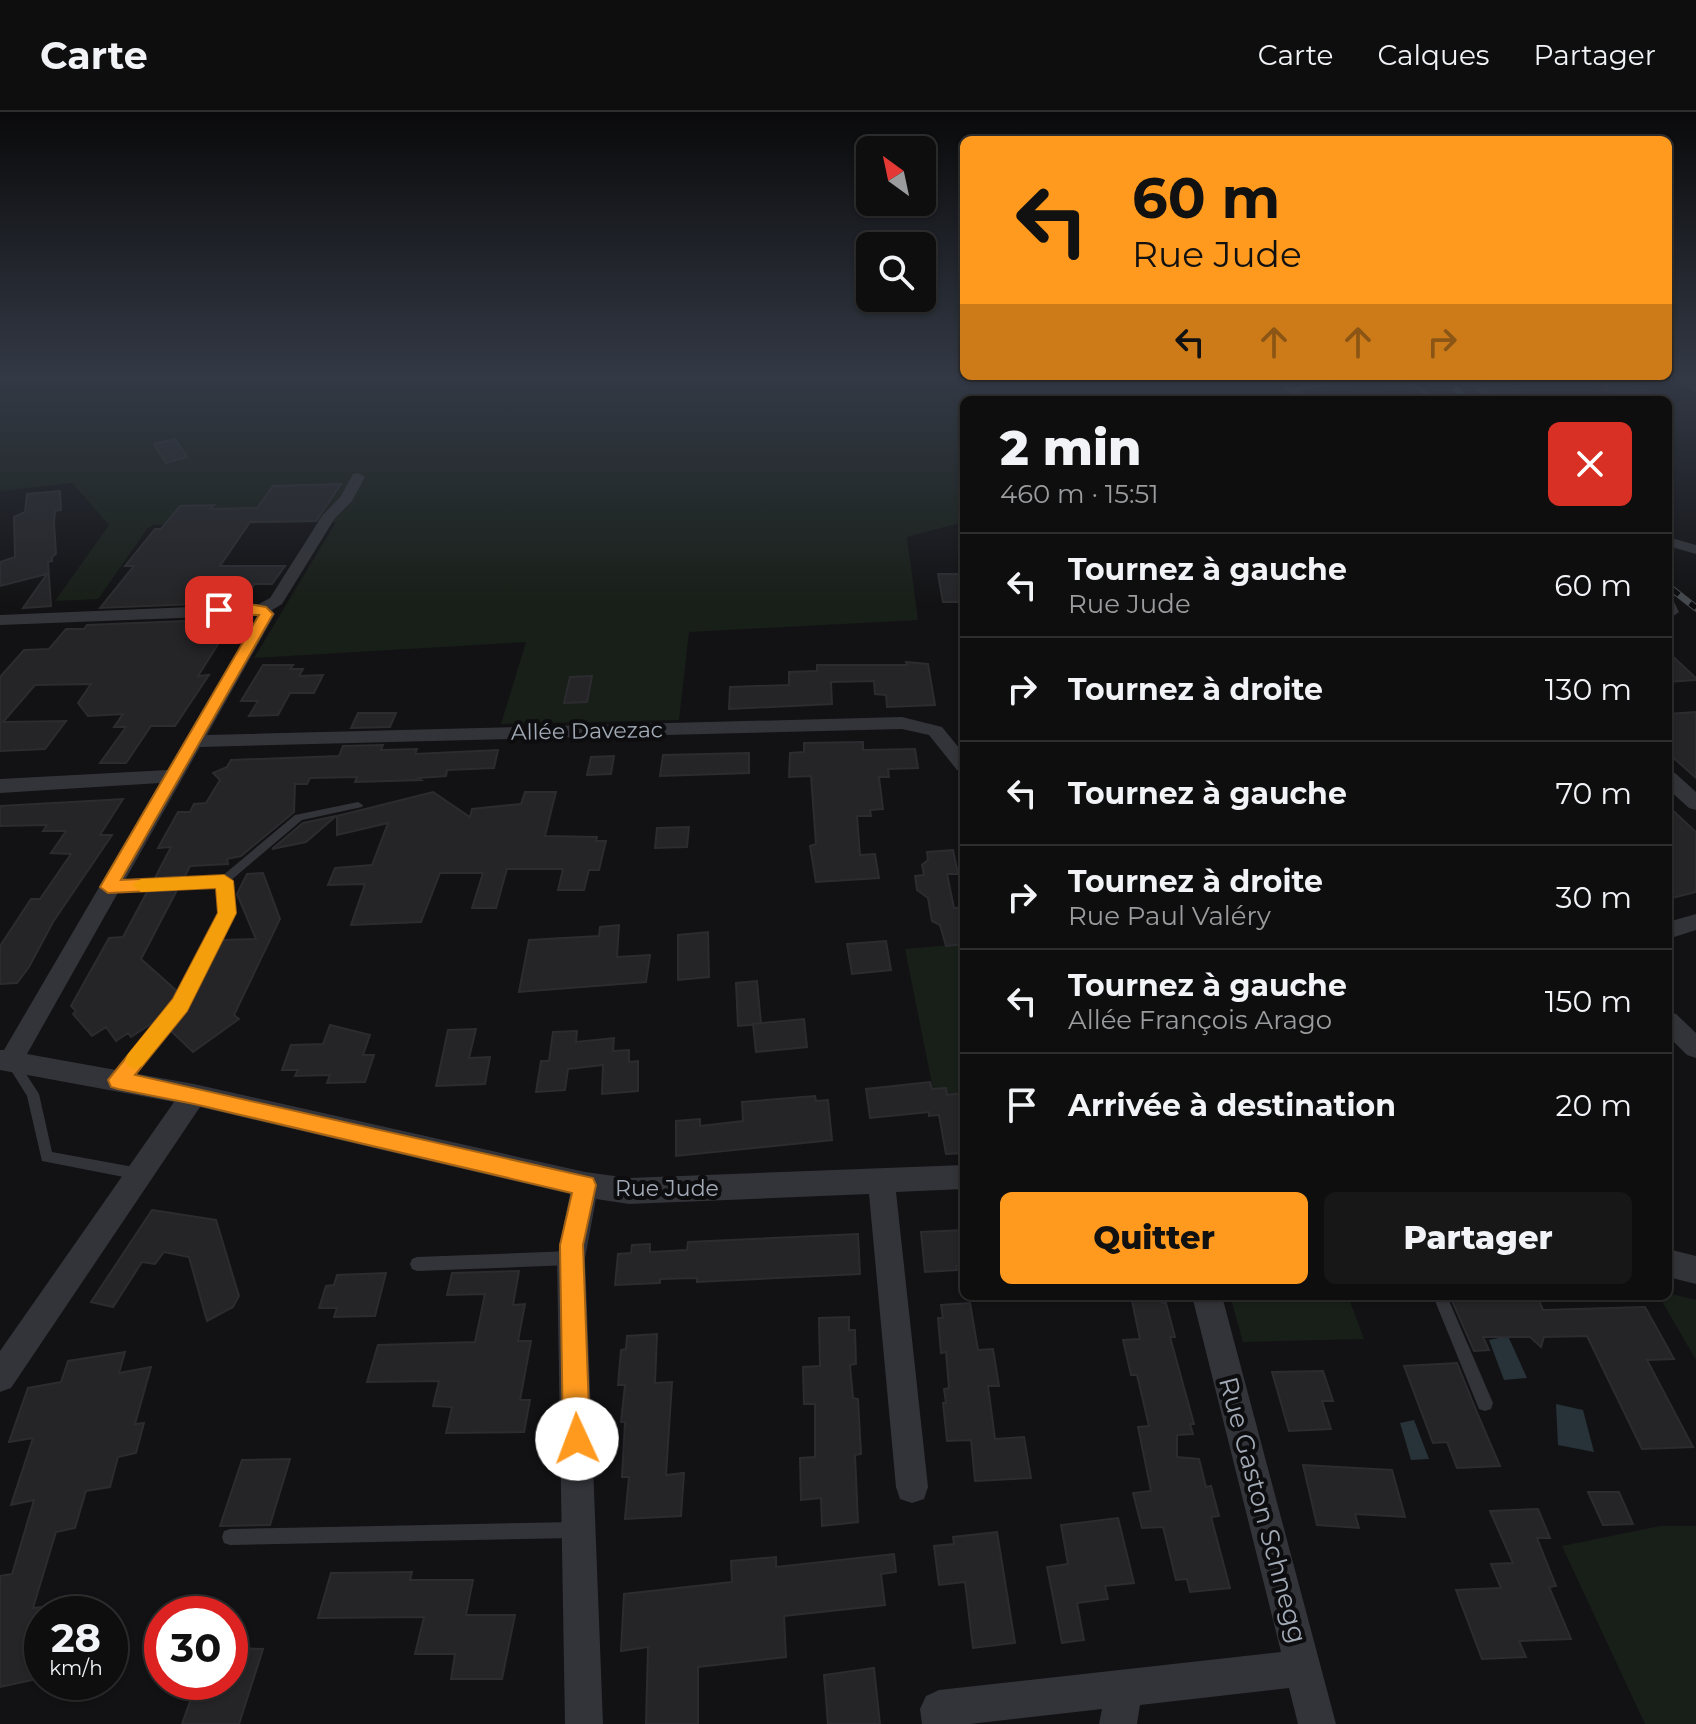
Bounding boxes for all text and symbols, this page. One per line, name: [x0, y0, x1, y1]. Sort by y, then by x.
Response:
text: Carte: [40, 32, 148, 79]
text: Carte: [1258, 38, 1333, 72]
text: Calques: [1377, 38, 1489, 72]
text: Partager: [1533, 38, 1656, 72]
north arrow: [856, 136, 936, 216]
map controls: [856, 136, 936, 312]
text: 60 m: [1132, 164, 1280, 232]
icon: left: [1000, 168, 1104, 272]
button: search: [856, 232, 936, 312]
text: Rue Jude: [1132, 232, 1302, 276]
icon: left: [1168, 320, 1212, 364]
icon: ahead: [1252, 320, 1296, 364]
icon: ahead: [1336, 320, 1380, 364]
icon: right: [1420, 320, 1464, 364]
text: 2 min: [1000, 419, 1141, 477]
button: close: [1548, 422, 1632, 506]
text: 460 m · 15:51: [1000, 478, 1159, 510]
text: Tournez à gauche: [1068, 551, 1347, 588]
icon: left: [1000, 563, 1044, 607]
text: 60 m: [1554, 567, 1632, 604]
pin: [185, 576, 253, 644]
icon: arrive: [197, 588, 241, 632]
text: Rue Jude: [1068, 588, 1191, 620]
icon: right: [1000, 667, 1044, 711]
text: Tournez à droite: [1068, 671, 1323, 708]
text: 130 m: [1545, 671, 1632, 708]
street label: Allée Davezac: [511, 716, 663, 746]
icon: left: [1000, 771, 1044, 815]
text: Tournez à gauche: [1068, 775, 1347, 812]
text: 70 m: [1555, 775, 1632, 812]
text: Tournez à droite: [1068, 863, 1323, 900]
icon: right: [1000, 875, 1044, 919]
text: 30 m: [1556, 879, 1632, 916]
text: Rue Paul Valéry: [1068, 900, 1271, 932]
text: Tournez à gauche: [1068, 967, 1347, 1004]
icon: left: [1000, 979, 1044, 1023]
text: 150 m: [1545, 983, 1632, 1020]
text: Allée François Arago: [1068, 1004, 1332, 1036]
icon: arrive: [1000, 1083, 1044, 1127]
text: Arrivée à destination: [1068, 1087, 1396, 1124]
text: 20 m: [1555, 1087, 1632, 1124]
street label: Rue Jude: [615, 1175, 719, 1202]
button: Quitter: [1000, 1192, 1308, 1284]
button: Partager: [1324, 1192, 1632, 1284]
street label: Rue Gaston Schnegg: [1212, 1373, 1314, 1647]
position arrow: [535, 1397, 619, 1481]
speed limit sign: 30: [144, 1596, 248, 1700]
text: 28: [51, 1613, 101, 1662]
text: km/h: [49, 1656, 103, 1680]

